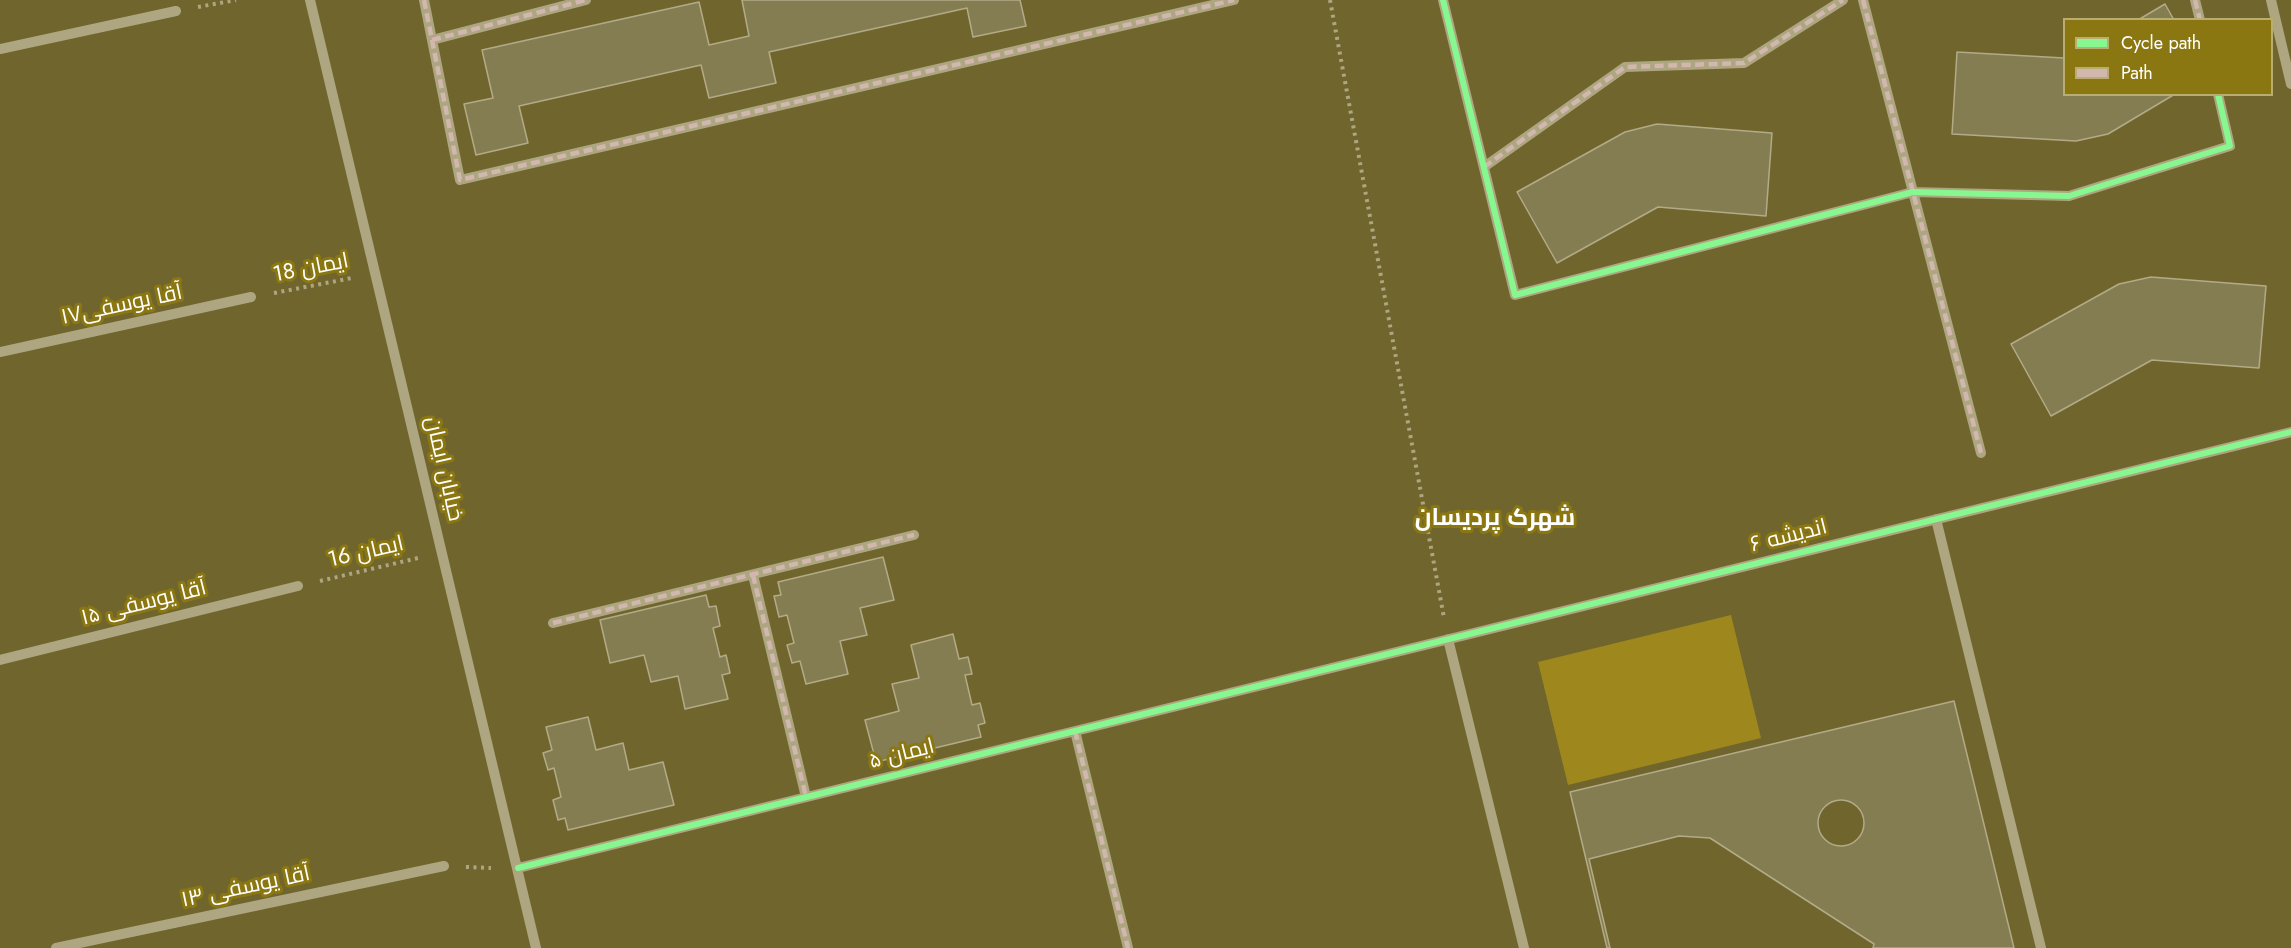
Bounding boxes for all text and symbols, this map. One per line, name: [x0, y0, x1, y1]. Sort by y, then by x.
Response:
legend: [2063, 18, 2273, 96]
text: Cycle path: [2121, 30, 2201, 56]
text: Path: [2121, 60, 2153, 86]
street label: ایمان 18: [271, 249, 351, 289]
street label: آقا یوسفی۱۷: [59, 280, 185, 332]
street label: خیابان ایمان: [418, 414, 468, 524]
district label: شهرک پردیسان: [1415, 505, 1575, 533]
street label: اندیشه ۶: [1748, 515, 1830, 559]
street label: ایمان 16: [326, 531, 406, 575]
street label: آقا یوسفی ۱۵: [79, 576, 209, 632]
street label: ایمان ۵: [867, 734, 937, 776]
street label: آقا یوسفی ۱۳: [179, 861, 313, 915]

